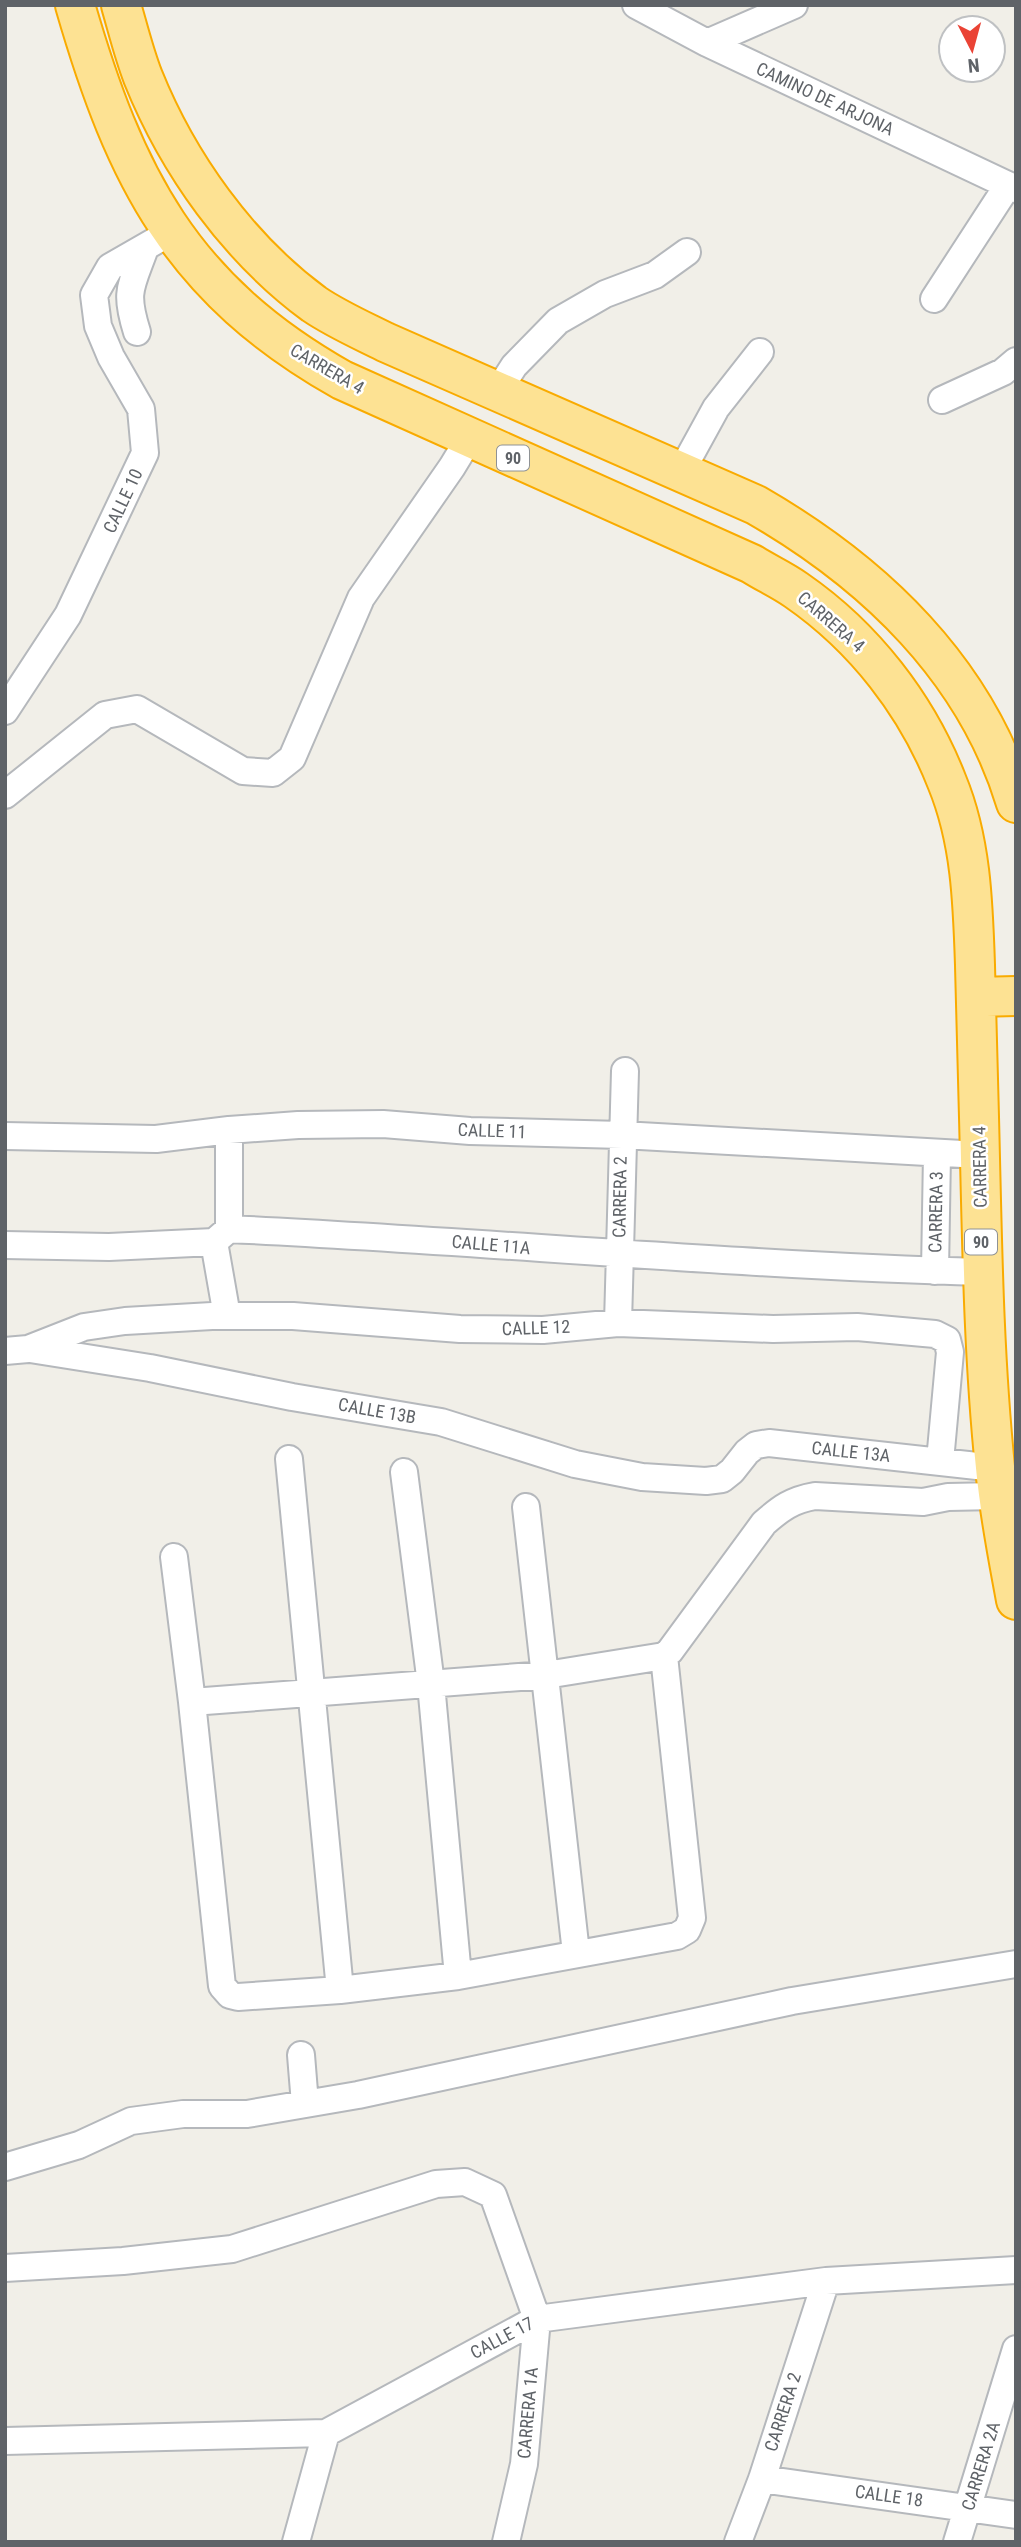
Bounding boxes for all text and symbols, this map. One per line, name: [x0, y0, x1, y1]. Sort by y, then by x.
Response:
north arrow: [937, 14, 1007, 84]
text: N: [967, 53, 981, 77]
street label: CAMINO DE ARJONA: [753, 57, 898, 140]
street label: CARRERA 4: [287, 339, 368, 398]
road number: 90: [497, 446, 529, 471]
street label: CALLE 10: [99, 465, 147, 536]
street label: CARRERA 4: [794, 587, 869, 656]
street label: CALLE 11: [457, 1119, 527, 1142]
street label: CARRERA 4: [968, 1126, 991, 1208]
street label: CARRERA 2: [608, 1156, 631, 1238]
street label: CARRERA 3: [924, 1171, 947, 1253]
road number: 90: [965, 1230, 997, 1254]
street label: CALLE 11A: [451, 1231, 532, 1258]
street label: CALLE 12: [501, 1316, 571, 1339]
street label: CALLE 13B: [337, 1393, 418, 1428]
street label: CALLE 13A: [811, 1437, 892, 1466]
street label: CALLE 17: [467, 2312, 537, 2363]
street label: CARRERA 1A: [513, 2366, 542, 2460]
street label: CARRERA 2: [760, 2370, 805, 2454]
street label: CARRERA 2A: [957, 2418, 1004, 2513]
street label: CALLE 18: [854, 2480, 924, 2511]

